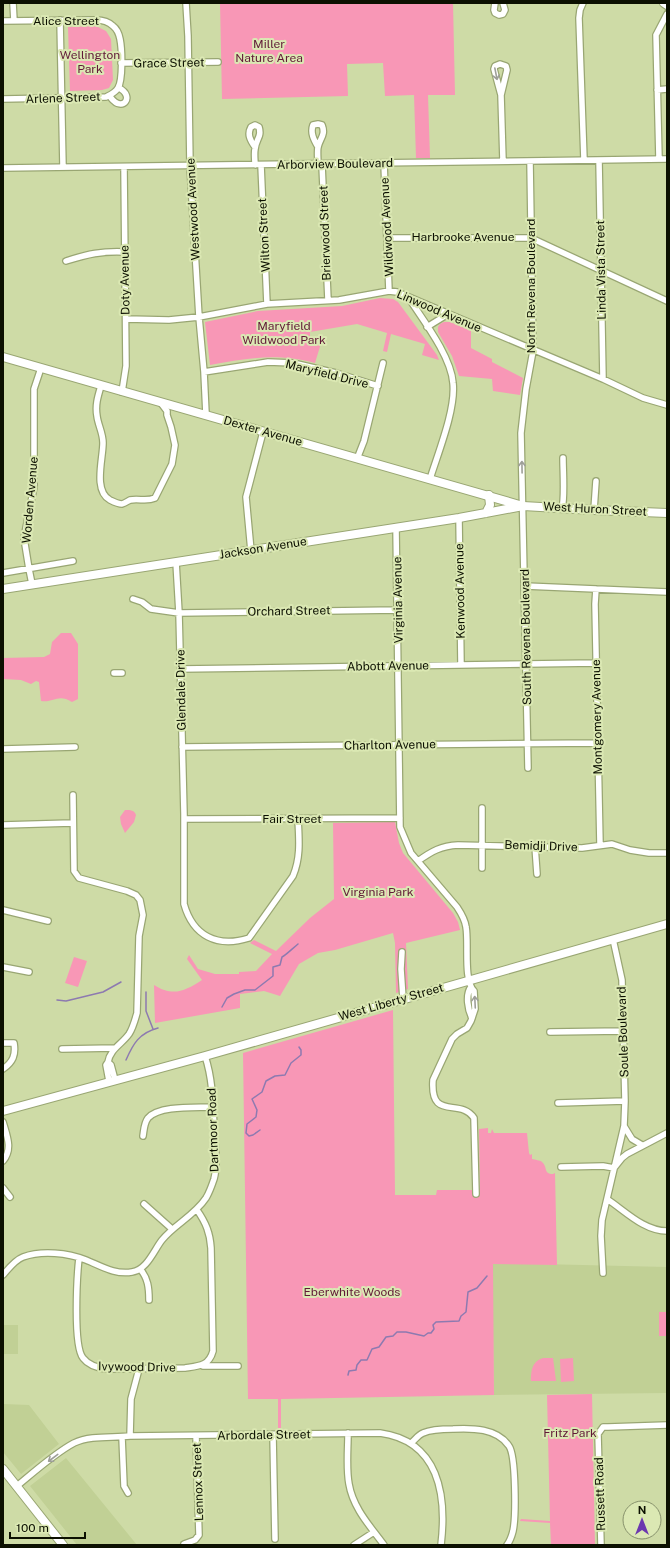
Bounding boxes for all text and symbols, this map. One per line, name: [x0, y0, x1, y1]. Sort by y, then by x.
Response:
street label: Alice Street: [33, 14, 99, 28]
park label: Miller Nature Area: [235, 37, 303, 65]
park label: Wellington Park: [60, 48, 120, 76]
street label: Grace Street: [133, 55, 205, 71]
one-way arrow: [492, 67, 500, 80]
street label: Arlene Street: [25, 90, 101, 106]
street label: Arborview Boulevard: [277, 156, 393, 172]
street label: Westwood Avenue: [183, 157, 203, 260]
street label: Wildwood Avenue: [377, 177, 397, 277]
street label: Brierwood Street: [316, 185, 334, 281]
street label: Wilton Street: [255, 197, 273, 272]
street label: North Revena Boulevard: [524, 219, 538, 353]
street label: Linda Vista Street: [593, 220, 609, 320]
street label: Harbrooke Avenue: [411, 230, 515, 244]
street label: Doty Avenue: [117, 245, 133, 315]
street label: Linwood Avenue: [394, 287, 484, 335]
park label: Maryfield Wildwood Park: [242, 319, 326, 347]
street label: Maryfield Drive: [284, 357, 370, 391]
street label: Dexter Avenue: [222, 413, 304, 449]
street label: Worden Avenue: [19, 456, 41, 544]
one-way arrow: [518, 461, 526, 474]
street label: West Huron Street: [543, 499, 647, 519]
street label: Jackson Avenue: [218, 534, 308, 562]
street label: Kenwood Avenue: [452, 543, 468, 639]
street label: Virginia Avenue: [390, 556, 406, 644]
street label: South Revena Boulevard: [518, 569, 534, 705]
street label: Orchard Street: [247, 603, 331, 619]
street label: Glendale Drive: [173, 649, 189, 731]
street label: Abbott Avenue: [347, 658, 429, 674]
street label: Montgomery Avenue: [589, 659, 605, 775]
street label: Charlton Avenue: [344, 737, 436, 753]
street label: Fair Street: [262, 812, 322, 826]
street label: Bemidji Drive: [504, 838, 578, 854]
park label: Virginia Park: [342, 885, 414, 899]
street label: West Liberty Street: [337, 980, 445, 1024]
street label: Soule Boulevard: [614, 986, 632, 1078]
one-way arrow: [471, 996, 479, 1009]
street label: Dartmoor Road: [205, 1088, 221, 1172]
park label: Eberwhite Woods: [304, 1285, 400, 1299]
street label: Ivywood Drive: [98, 1359, 176, 1375]
park label: Fritz Park: [543, 1426, 597, 1440]
street label: Arbordale Street: [217, 1427, 311, 1443]
street label: Lennox Street: [190, 1442, 206, 1521]
one-way arrow: [47, 1454, 58, 1462]
street label: Russett Road: [592, 1457, 608, 1531]
north arrow: [622, 1500, 662, 1540]
text: N: [638, 1504, 646, 1516]
scale bar: [10, 1514, 85, 1540]
text: 100 m: [16, 1521, 49, 1535]

